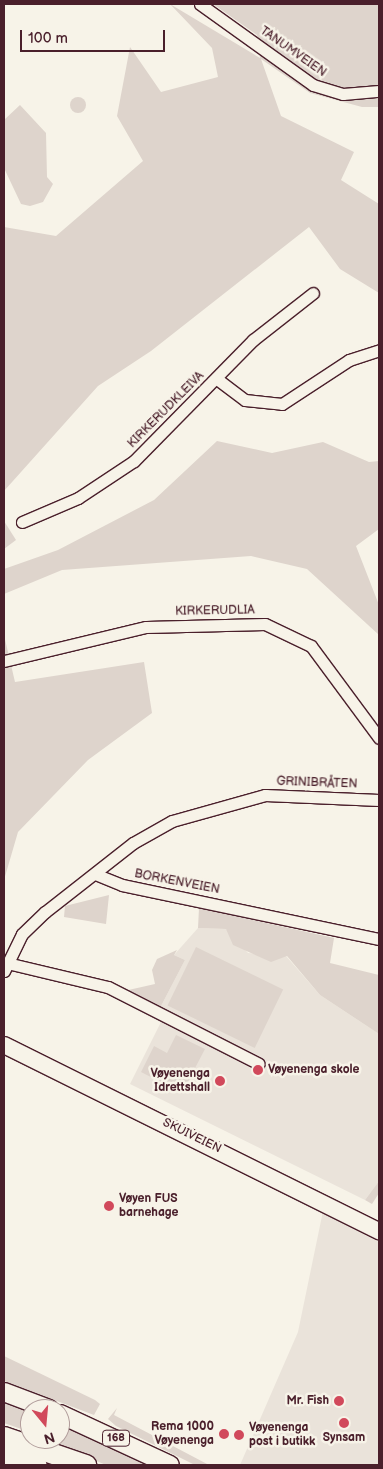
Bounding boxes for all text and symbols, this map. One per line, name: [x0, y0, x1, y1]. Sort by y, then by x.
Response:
scale bar: [22, 20, 168, 52]
street label: TANUMVEIEN: [257, 24, 329, 80]
text: 100 m: [28, 29, 68, 48]
street label: KIRKERUDKLEIVA: [125, 369, 207, 451]
street label: KIRKERUDLIA: [175, 603, 255, 619]
street label: GRINIBRÅTEN: [276, 774, 358, 792]
street label: BORKENVEIEN: [133, 867, 221, 897]
place label: Vøyenenga skole: [268, 1063, 359, 1077]
marker: Vøyenenga skole: [252, 1064, 264, 1076]
place label: Vøyenenga Idrettshall: [151, 1067, 210, 1095]
marker: Vøyenenga Idrettshall: [214, 1075, 226, 1087]
street label: SKUIVEIEN: [160, 1116, 224, 1156]
place label: Vøyen FUS barnehage: [119, 1192, 178, 1220]
marker: Vøyen FUS barnehage: [103, 1200, 115, 1212]
place label: Mr. Fish: [287, 1394, 329, 1408]
marker: Mr. Fish: [333, 1395, 345, 1407]
north arrow: [20, 1399, 70, 1449]
marker: Synsam: [338, 1417, 350, 1429]
place label: Rema 1000 Vøyenenga: [151, 1420, 214, 1448]
place label: Vøyenenga post i butikk: [249, 1421, 315, 1449]
text: N: [42, 1428, 57, 1448]
marker: Rema 1000 Vøyenenga: [218, 1428, 230, 1440]
marker: Vøyenenga post i butikk: [233, 1429, 245, 1441]
road number: 168: [101, 1430, 131, 1446]
place label: Synsam: [323, 1431, 365, 1445]

